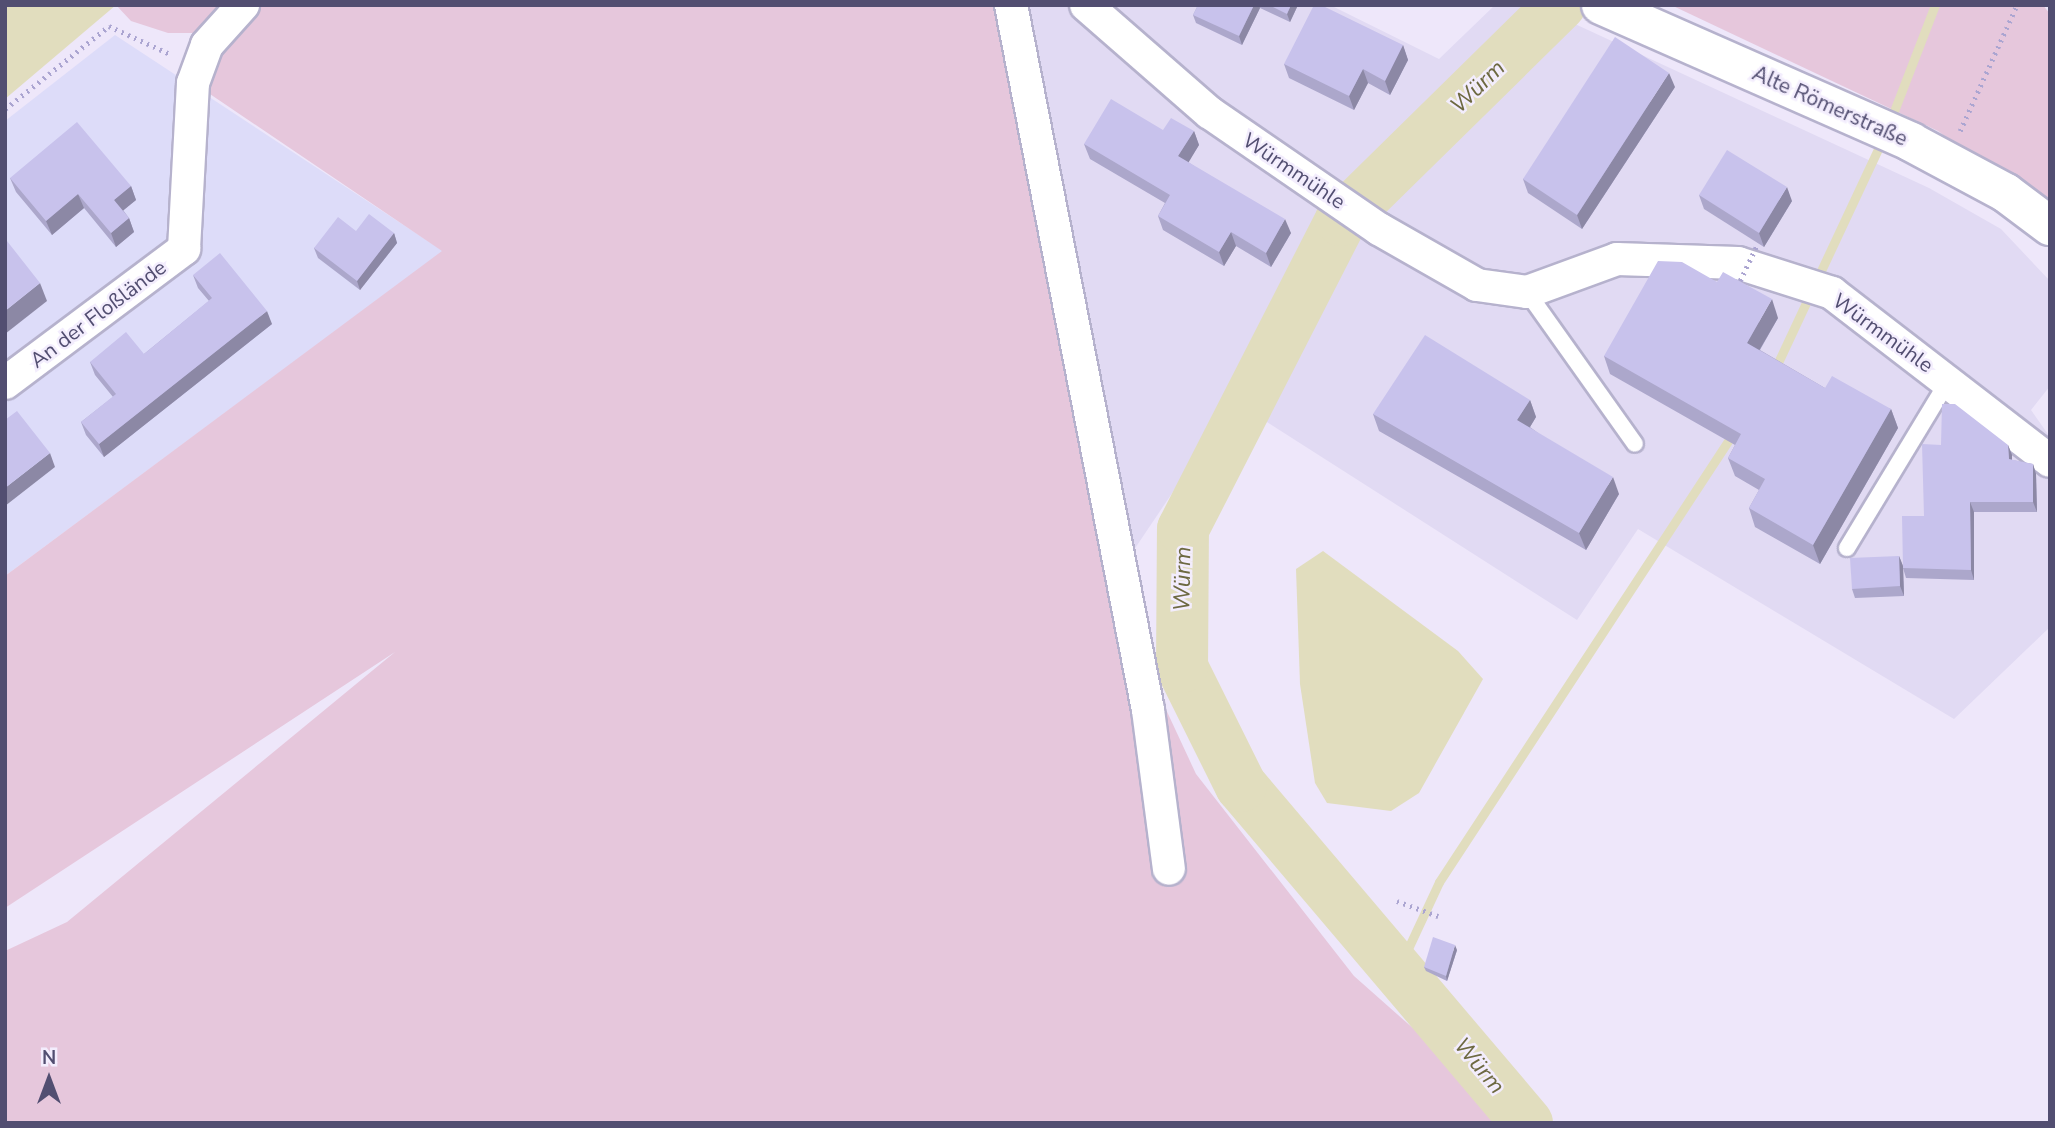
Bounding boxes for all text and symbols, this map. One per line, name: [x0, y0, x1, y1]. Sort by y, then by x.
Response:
water label: Würm: [1445, 54, 1511, 120]
street label: Alte Römerstraße: [1749, 60, 1911, 152]
street label: Würmmühle: [1238, 127, 1350, 215]
street label: An der Floßlände: [25, 255, 171, 373]
street label: Würmmühle: [1828, 288, 1938, 378]
water label: Würm: [1169, 546, 1197, 612]
water label: Würm: [1448, 1032, 1510, 1100]
north arrow: [14, 1044, 84, 1114]
text: N: [42, 1045, 56, 1071]

